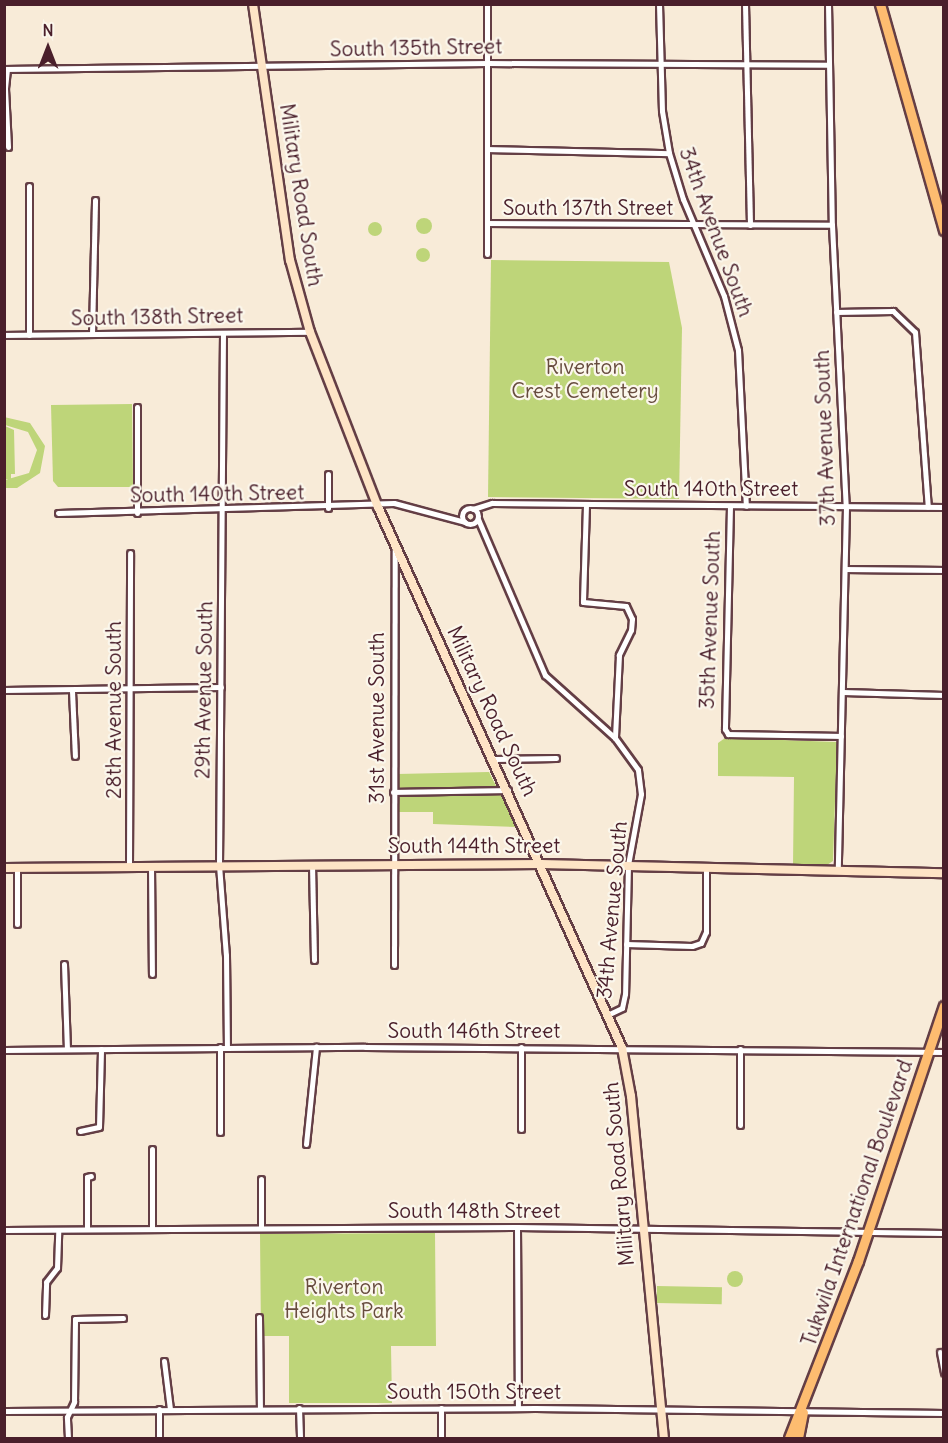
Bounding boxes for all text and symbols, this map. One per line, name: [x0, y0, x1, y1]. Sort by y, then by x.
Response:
north arrow: [18, 18, 78, 78]
text: N: [42, 20, 54, 40]
street label: South 135th Street: [330, 34, 502, 62]
street label: Military Road South: [274, 102, 328, 288]
street label: 34th Avenue South: [674, 144, 758, 320]
street label: South 137th Street: [503, 195, 673, 221]
street label: South 138th Street: [71, 303, 243, 331]
street label: 37th Avenue South: [809, 349, 841, 527]
park label: Riverton Crest Cemetery: [511, 354, 659, 404]
street label: South 140th Street: [624, 476, 798, 502]
street label: South 140th Street: [130, 480, 304, 508]
street label: 35th Avenue South: [694, 530, 726, 710]
street label: 29th Avenue South: [190, 601, 218, 779]
street label: 28th Avenue South: [101, 621, 127, 799]
street label: Military Road South: [442, 622, 542, 800]
street label: 31st Avenue South: [364, 632, 390, 804]
street label: 34th Avenue South: [592, 820, 632, 1000]
street label: South 144th Street: [388, 833, 560, 859]
street label: South 146th Street: [388, 1018, 560, 1044]
street label: Tukwila International Boulevard: [796, 1056, 918, 1350]
street label: Military Road South: [598, 1081, 640, 1267]
street label: South 148th Street: [388, 1198, 560, 1224]
park label: Riverton Heights Park: [284, 1274, 404, 1324]
street label: South 150th Street: [387, 1379, 561, 1405]

